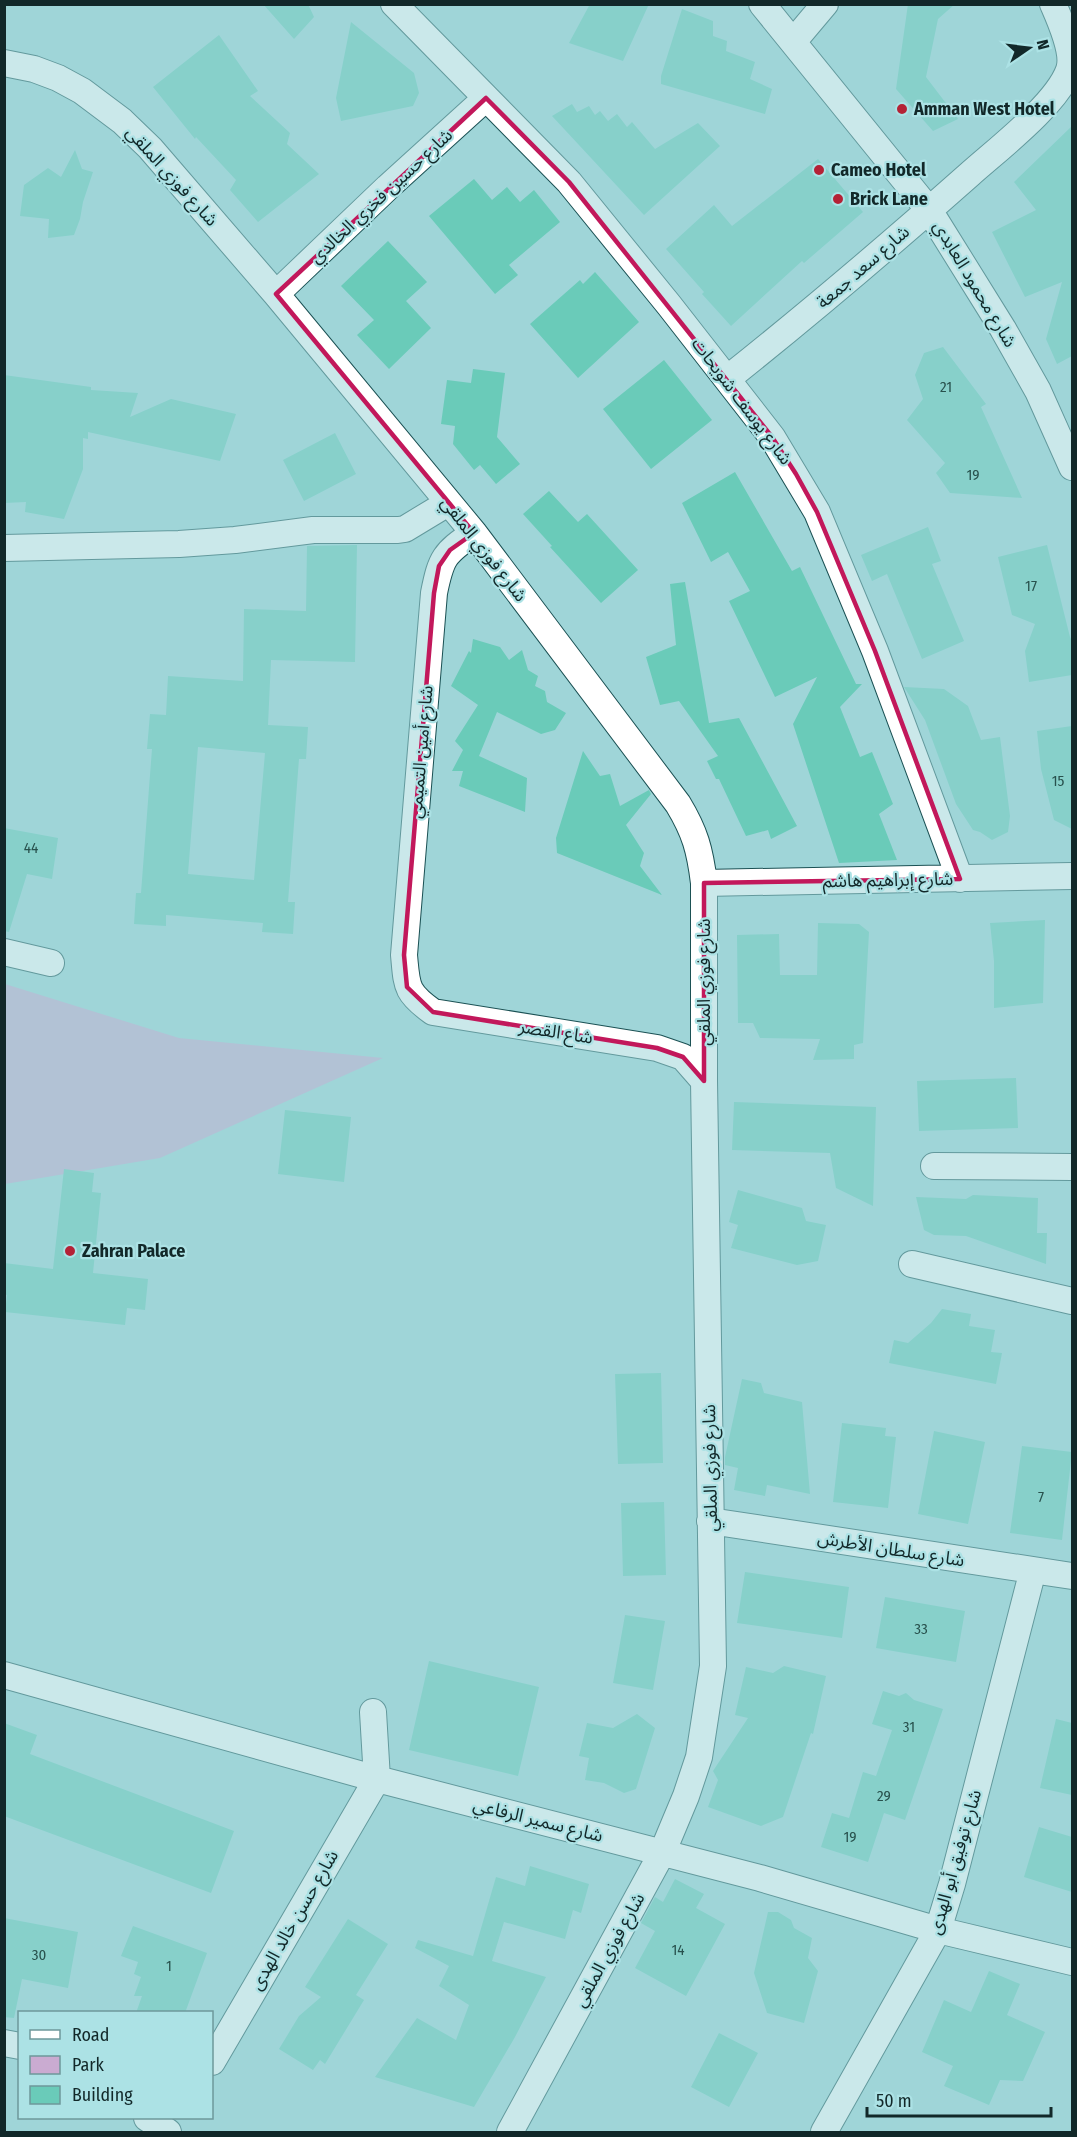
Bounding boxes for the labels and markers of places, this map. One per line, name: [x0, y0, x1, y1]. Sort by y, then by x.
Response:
place label: Amman West Hotel: [913, 98, 1055, 120]
marker: Amman West Hotel: [895, 102, 909, 116]
place label: Cameo Hotel: [831, 159, 926, 181]
marker: Cameo Hotel: [812, 163, 826, 177]
place label: Brick Lane: [850, 188, 928, 210]
marker: Brick Lane: [831, 192, 845, 206]
place label: Zahran Palace: [82, 1240, 185, 1262]
marker: Zahran Palace: [63, 1244, 77, 1258]

